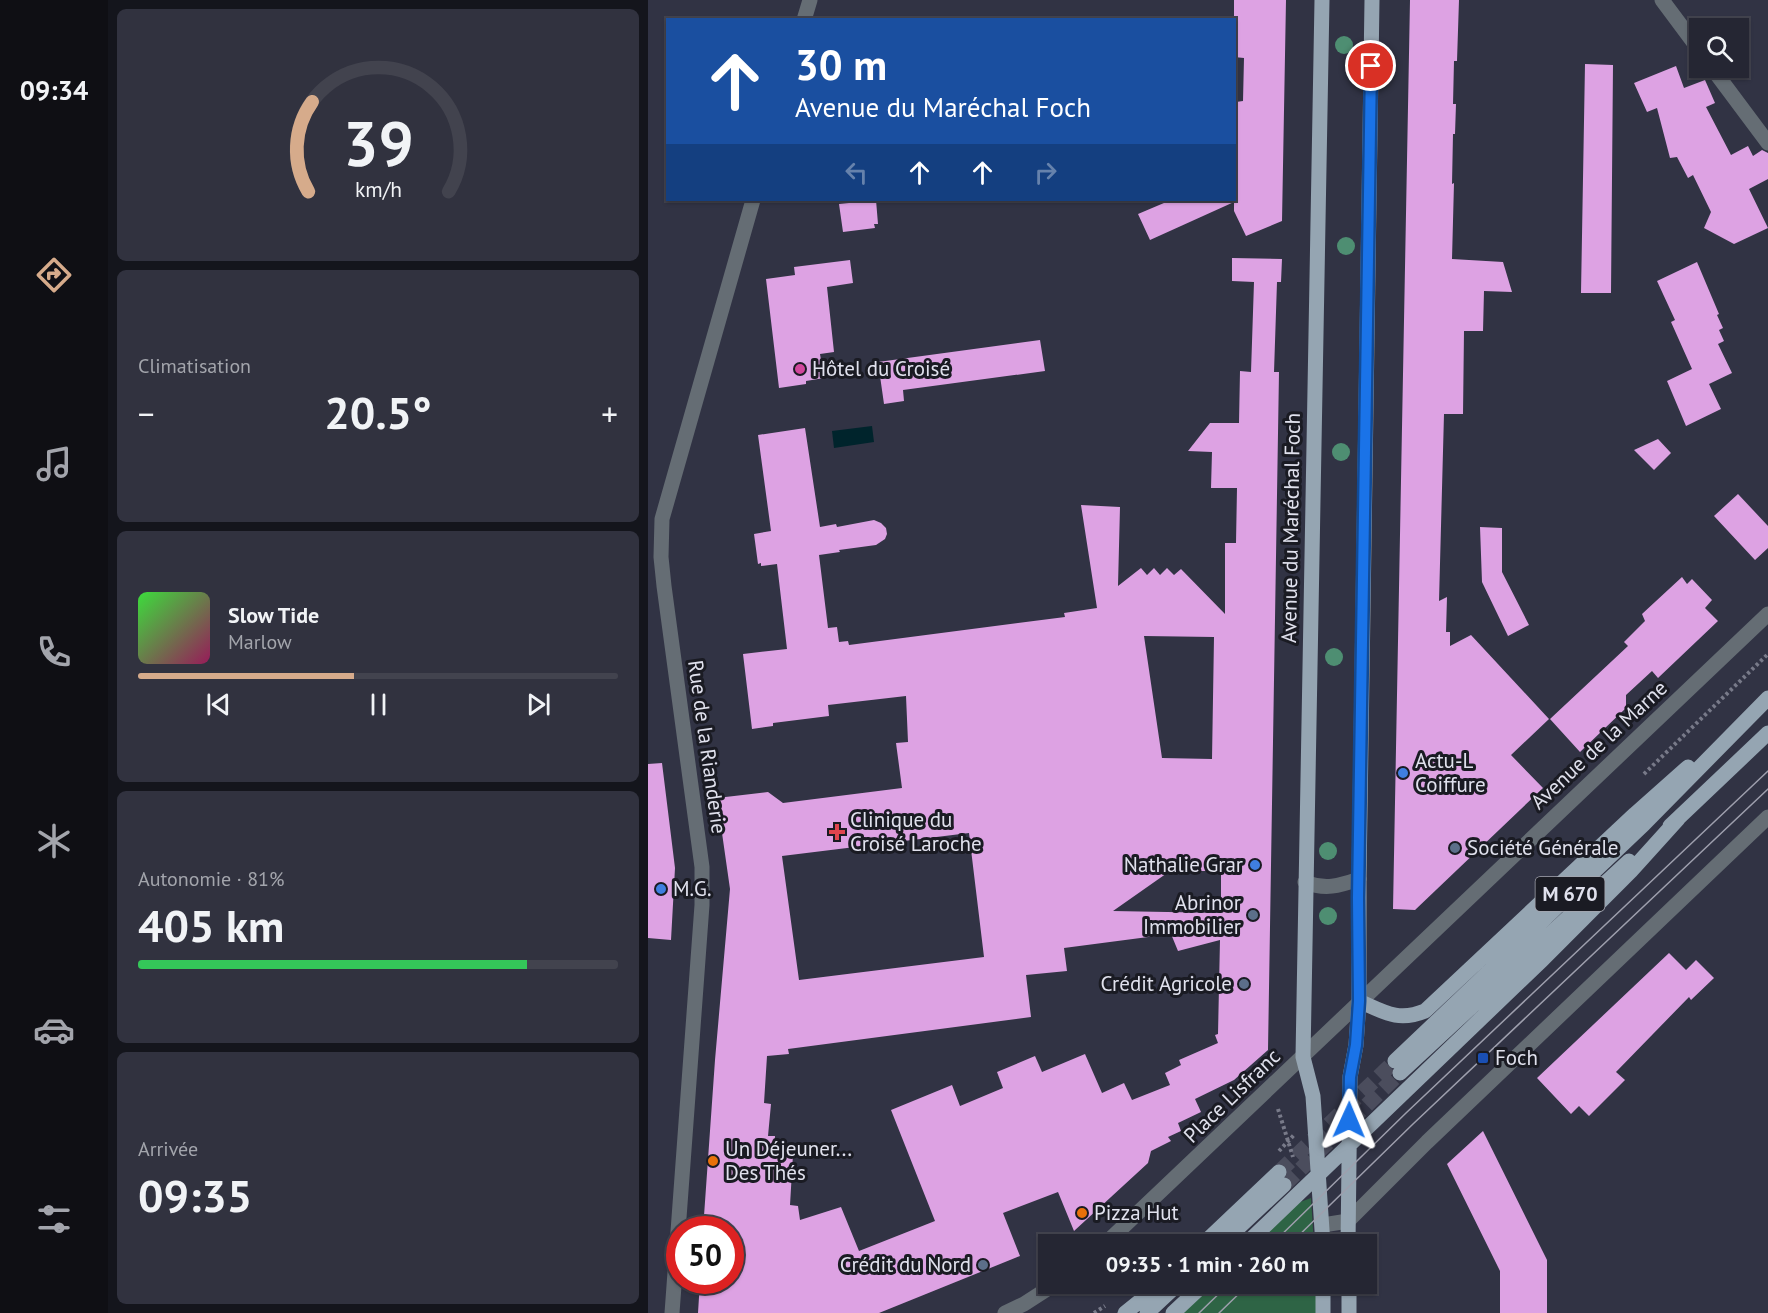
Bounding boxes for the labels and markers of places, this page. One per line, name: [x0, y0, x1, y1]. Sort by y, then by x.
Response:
pin: [1345, 40, 1396, 91]
place label: Hôtel du Croisé: [812, 355, 950, 382]
marker: Hôtel du Croisé: [793, 362, 807, 376]
place label: Actu-L Coiffure: [1415, 747, 1486, 798]
marker: Actu-L Coiffure: [1396, 766, 1410, 780]
place label: Clinique du Croisé Laroche: [850, 806, 982, 857]
marker: Clinique du Croisé Laroche: [828, 823, 846, 841]
place label: Société Générale: [1467, 834, 1618, 861]
marker: Société Générale: [1448, 841, 1462, 855]
place label: Nathalie Grar: [1124, 851, 1243, 878]
marker: Nathalie Grar: [1248, 858, 1262, 872]
place label: M.G.: [673, 875, 711, 902]
marker: M.G.: [654, 882, 668, 896]
place label: Abrinor Immobilier: [1143, 889, 1241, 940]
marker: Abrinor Immobilier: [1246, 908, 1260, 922]
place label: Crédit Agricole: [1100, 970, 1232, 997]
marker: Crédit Agricole: [1237, 977, 1251, 991]
place label: Foch: [1495, 1044, 1538, 1071]
marker: Foch: [1476, 1051, 1490, 1065]
place label: Un Déjeuner... Des Thés: [725, 1135, 852, 1186]
marker: Un Déjeuner... Des Thés: [706, 1154, 720, 1168]
place label: Pizza Hut: [1094, 1199, 1179, 1226]
marker: Pizza Hut: [1075, 1206, 1089, 1220]
place label: Crédit du Nord: [840, 1251, 971, 1278]
marker: Crédit du Nord: [976, 1258, 990, 1272]

